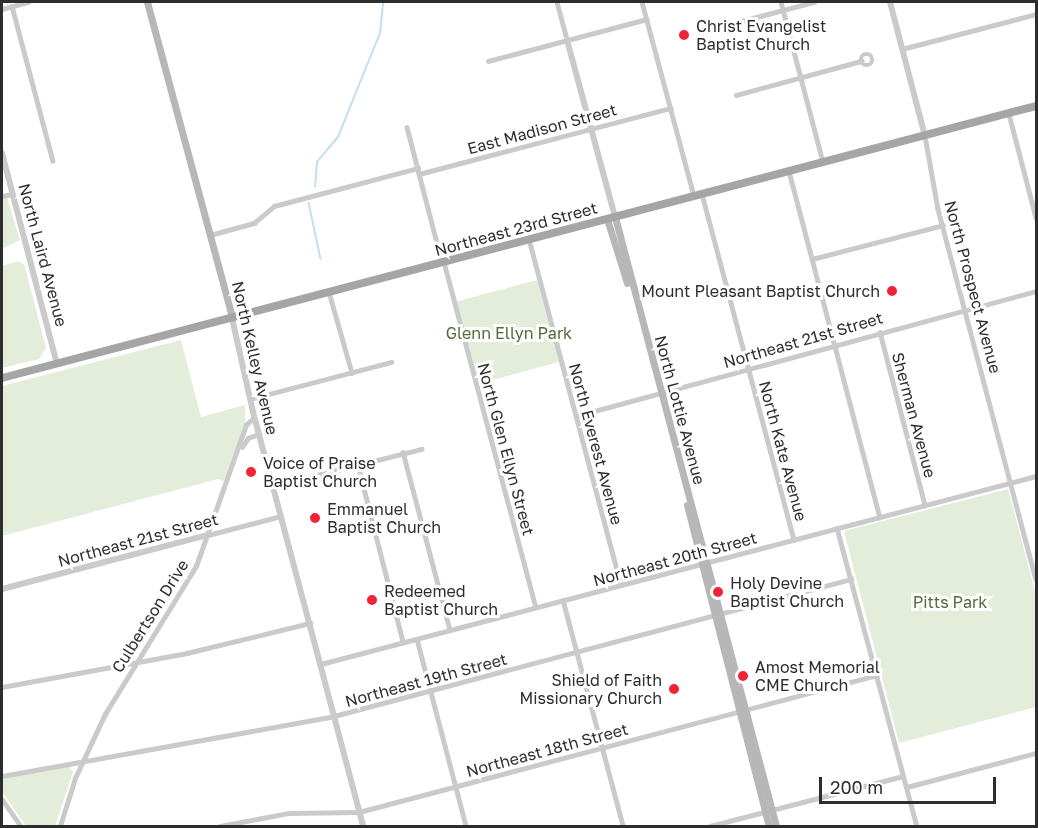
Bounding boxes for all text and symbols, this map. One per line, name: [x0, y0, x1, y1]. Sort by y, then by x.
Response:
place label: Christ Evangelist Baptist Church: [696, 16, 826, 54]
marker: Christ Evangelist Baptist Church: [677, 28, 691, 42]
street label: East Madison Street: [465, 100, 619, 158]
street label: North Laird Avenue: [15, 181, 71, 329]
street label: Northeast 23rd Street: [433, 198, 599, 260]
street label: North Prospect Avenue: [941, 199, 1005, 375]
street label: North Kelley Avenue: [228, 279, 282, 437]
place label: Mount Pleasant Baptist Church: [641, 281, 880, 301]
marker: Mount Pleasant Baptist Church: [885, 284, 899, 298]
street label: Northeast 21st Street: [721, 308, 885, 372]
park label: Glenn Ellyn Park: [446, 323, 572, 343]
street label: North Lottie Avenue: [651, 333, 709, 487]
street label: Sherman Avenue: [888, 350, 940, 480]
street label: North Glen Ellyn Street: [474, 361, 538, 537]
street label: North Everest Avenue: [565, 361, 627, 527]
street label: North Kate Avenue: [755, 379, 811, 523]
place label: Voice of Praise Baptist Church: [263, 453, 377, 491]
marker: Voice of Praise Baptist Church: [244, 465, 258, 479]
place label: Emmanuel Baptist Church: [327, 499, 441, 537]
street label: Northeast 21st Street: [56, 509, 220, 571]
marker: Emmanuel Baptist Church: [308, 511, 322, 525]
street label: Northeast 20th Street: [591, 528, 759, 590]
street label: Culbertson Drive: [108, 556, 192, 676]
place label: Holy Devine Baptist Church: [730, 573, 844, 611]
place label: Redeemed Baptist Church: [384, 581, 498, 619]
marker: Holy Devine Baptist Church: [711, 585, 725, 599]
park label: Pitts Park: [913, 592, 987, 612]
marker: Redeemed Baptist Church: [365, 593, 379, 607]
street label: Northeast 19th Street: [343, 649, 509, 711]
place label: Amost Memorial CME Church: [755, 657, 880, 695]
marker: Amost Memorial CME Church: [736, 669, 750, 683]
place label: Shield of Faith Missionary Church: [520, 670, 662, 708]
marker: Shield of Faith Missionary Church: [667, 682, 681, 696]
street label: Northeast 18th Street: [464, 719, 630, 781]
scale bar: [822, 765, 999, 803]
text: 200 m: [830, 776, 883, 798]

